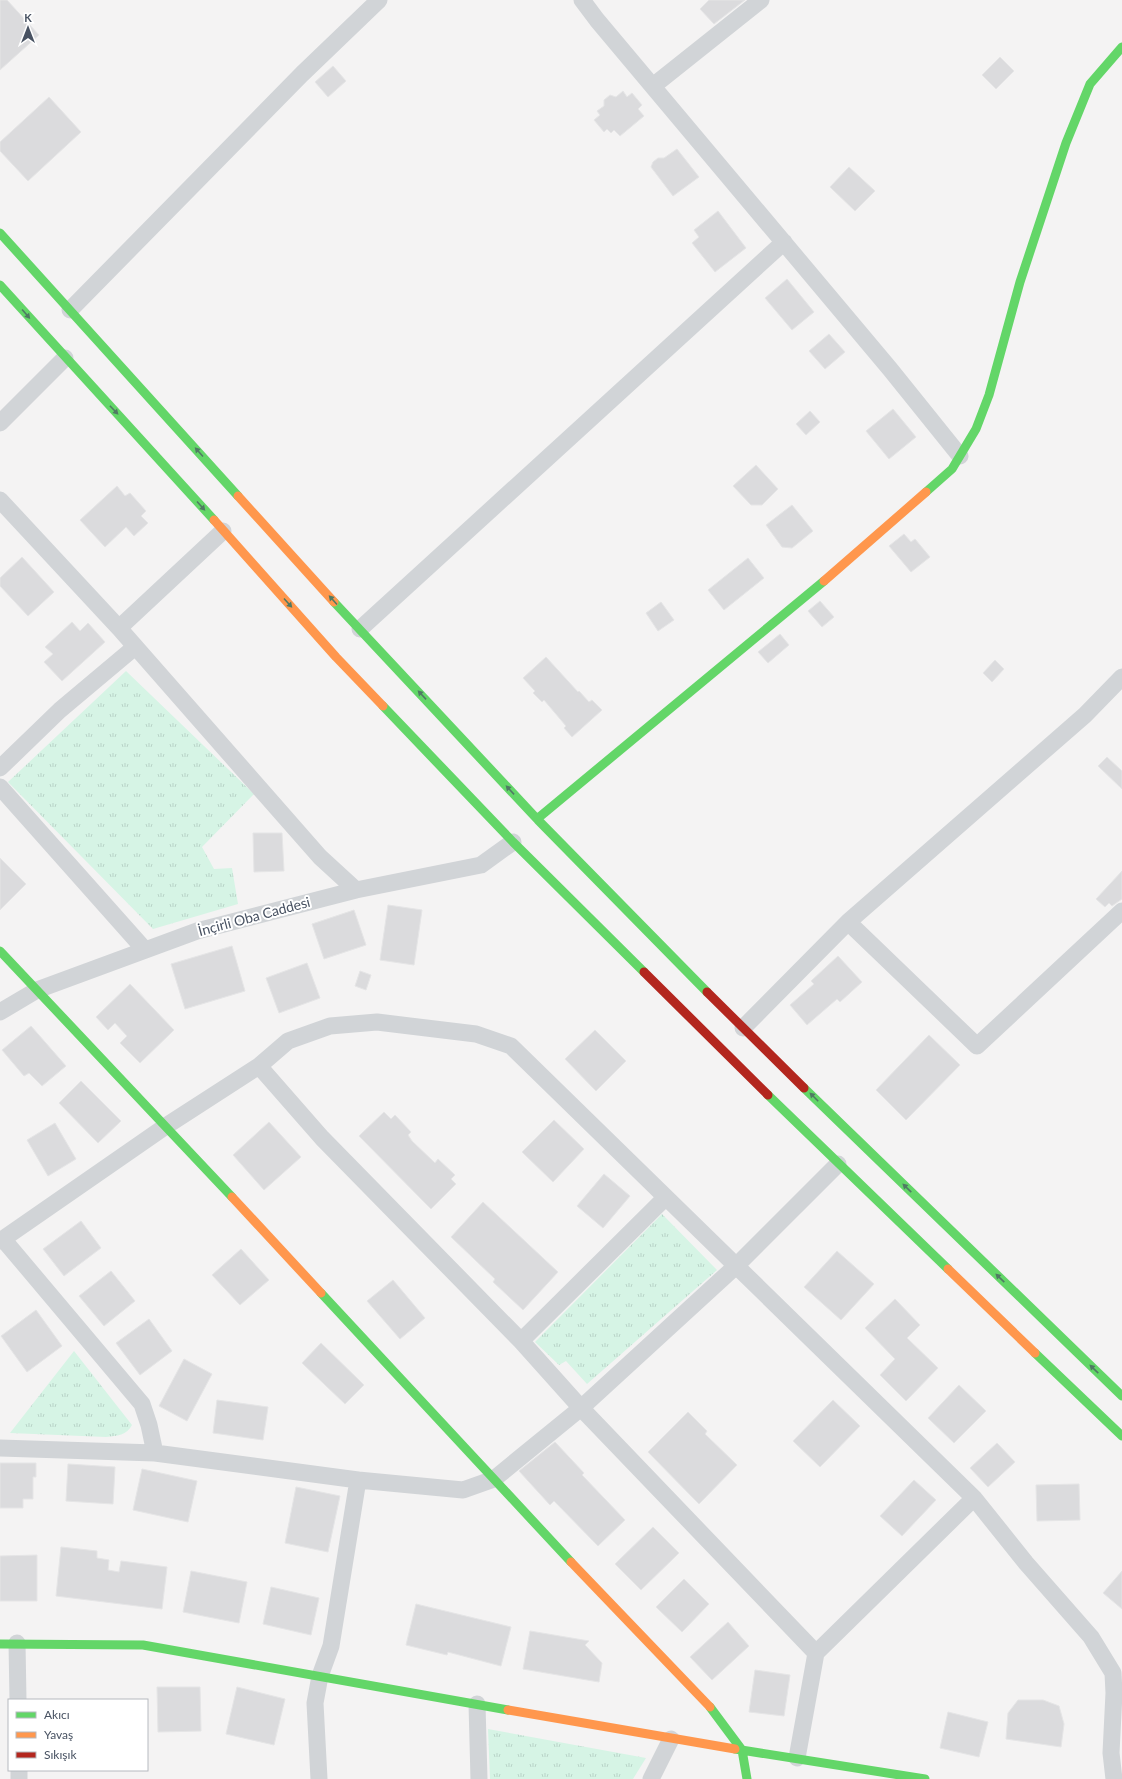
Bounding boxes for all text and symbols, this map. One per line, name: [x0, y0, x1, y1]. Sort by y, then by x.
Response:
north arrow: [8, 8, 48, 48]
text: K: [24, 11, 32, 24]
one-way arrow: [21, 309, 30, 320]
one-way arrow: [109, 405, 119, 415]
one-way arrow: [194, 447, 203, 457]
one-way arrow: [197, 501, 206, 511]
one-way arrow: [329, 595, 338, 605]
one-way arrow: [283, 598, 292, 608]
one-way arrow: [417, 690, 426, 700]
one-way arrow: [506, 786, 515, 795]
street label: İnçirli Oba Caddesi: [196, 893, 312, 939]
one-way arrow: [809, 1092, 819, 1102]
one-way arrow: [902, 1183, 912, 1193]
one-way arrow: [995, 1274, 1005, 1283]
one-way arrow: [1089, 1364, 1099, 1373]
legend: [8, 1699, 148, 1771]
text: Akıcı: [44, 1707, 70, 1722]
text: Yavaş: [44, 1727, 73, 1742]
text: Sıkışık: [44, 1747, 77, 1762]

